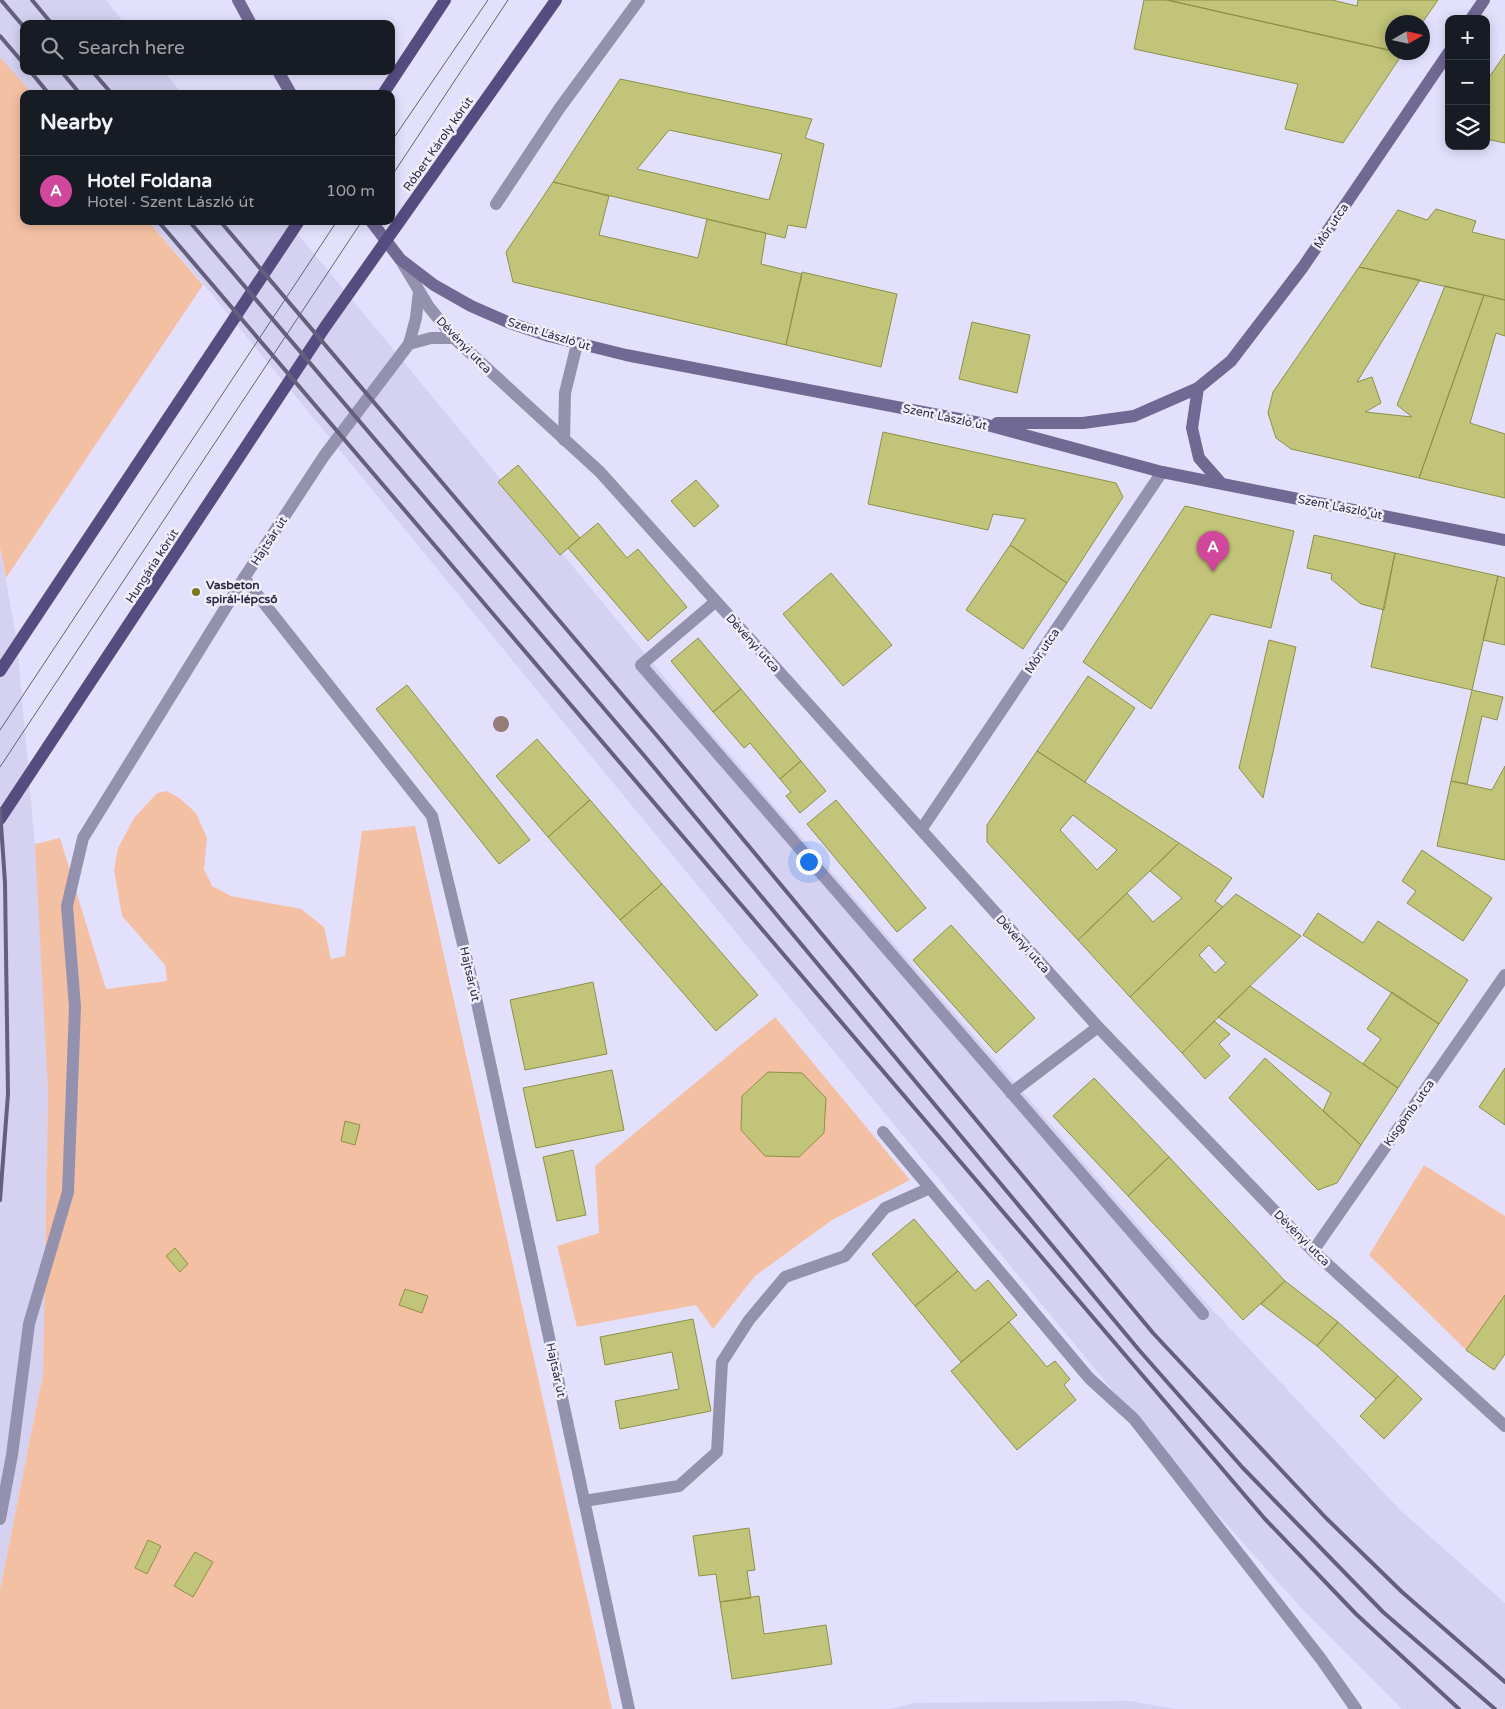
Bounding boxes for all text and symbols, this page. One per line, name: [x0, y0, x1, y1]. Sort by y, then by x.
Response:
north arrow: [1385, 15, 1430, 60]
map controls: [1445, 15, 1490, 150]
button: +: [1445, 15, 1490, 60]
search box: [20, 20, 395, 75]
icon: search: [38, 34, 66, 62]
text: Search here: [78, 37, 185, 59]
button: −: [1445, 60, 1490, 105]
street label: Róbert Károly körút: [400, 94, 476, 194]
button: layers: [1445, 105, 1490, 150]
text: Nearby: [40, 110, 113, 135]
text: Hotel Foldana: [87, 170, 212, 192]
text: A: [50, 181, 62, 201]
text: 100 m: [326, 181, 375, 201]
text: Hotel · Szent László út: [87, 192, 254, 212]
street label: Mór utca: [1311, 201, 1351, 251]
street label: Dévényi utca: [434, 314, 494, 376]
street label: Szent László út: [506, 315, 592, 353]
street label: Szent László út: [902, 401, 989, 433]
street label: Szent László út: [1297, 492, 1384, 522]
street label: Hajtsár út: [248, 514, 290, 568]
street label: Hungária körút: [123, 526, 181, 606]
pin: A: [1197, 531, 1229, 572]
place label: Vasbeton spirál-lépcső: [206, 578, 278, 607]
marker: Vasbeton spirál-lépcső: [190, 586, 202, 598]
street label: Dévényi utca: [723, 611, 783, 675]
street label: Mór utca: [1022, 626, 1062, 676]
your location: [796, 849, 822, 875]
street label: Dévényi utca: [993, 912, 1053, 976]
street label: Hajtsár út: [457, 945, 483, 1003]
street label: Kisgömb utca: [1381, 1077, 1437, 1149]
street label: Dévényi utca: [1271, 1207, 1333, 1269]
street label: Hajtsár út: [543, 1341, 569, 1399]

